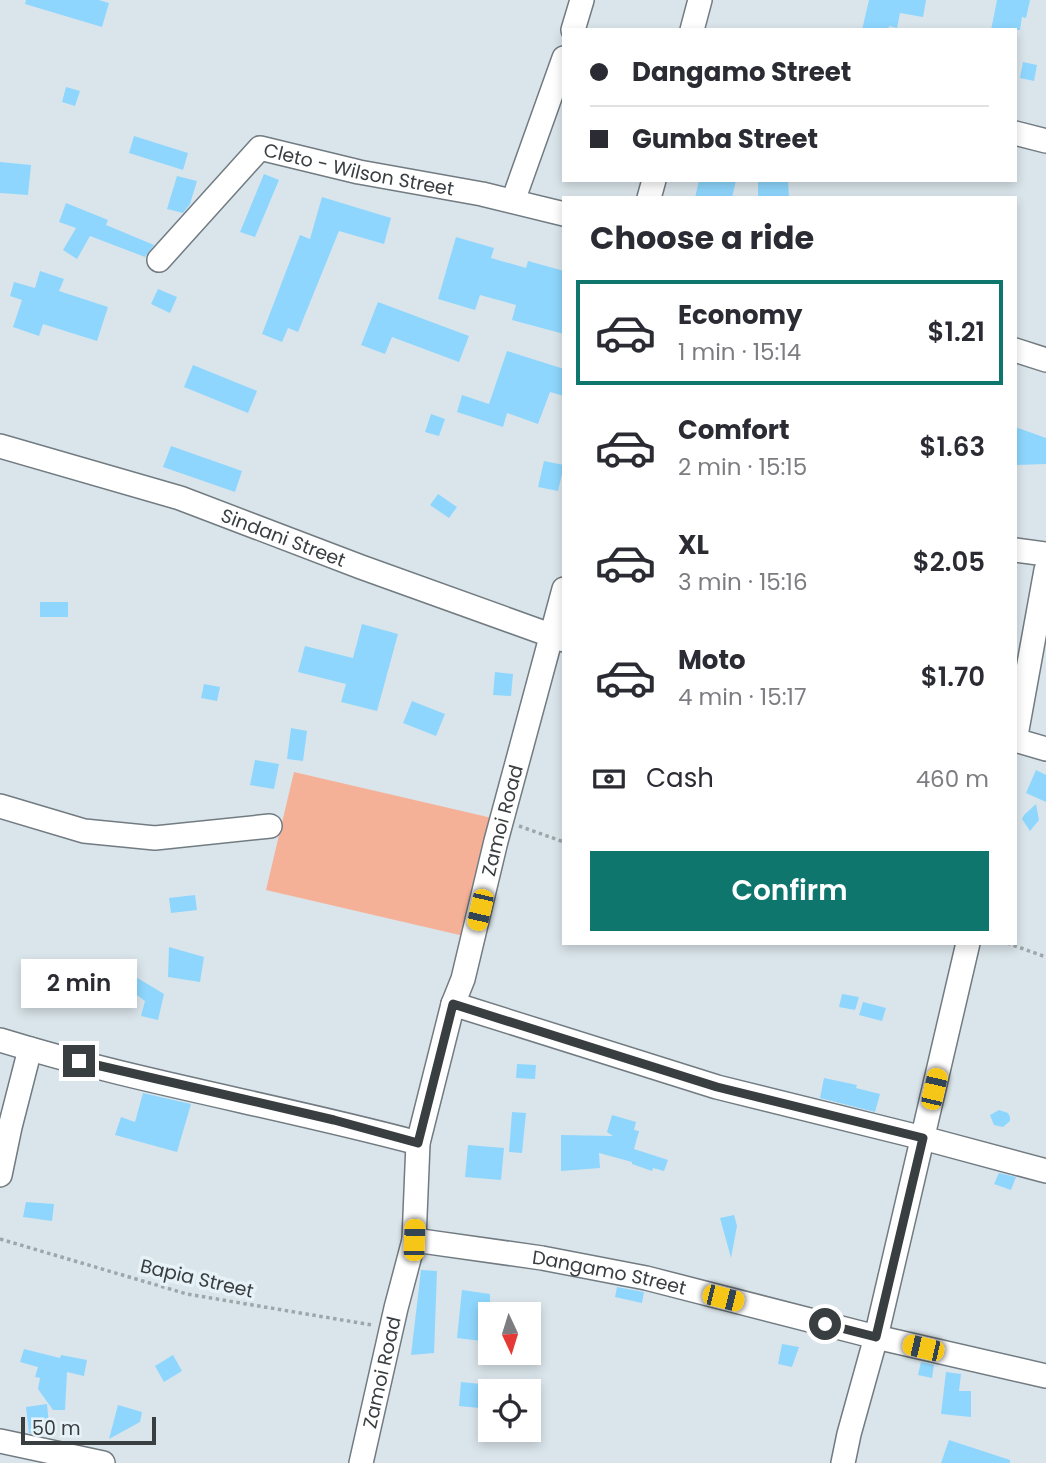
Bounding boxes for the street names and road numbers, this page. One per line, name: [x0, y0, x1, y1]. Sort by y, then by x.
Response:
street label: Cleto - Wilson Street: [261, 136, 456, 203]
street label: Sindani Street: [217, 502, 349, 574]
street label: Zamoi Road: [475, 762, 530, 879]
street label: Dangamo Street: [531, 1244, 689, 1302]
street label: Bapia Street: [138, 1252, 256, 1305]
street label: Zamoi Road: [356, 1314, 408, 1431]

